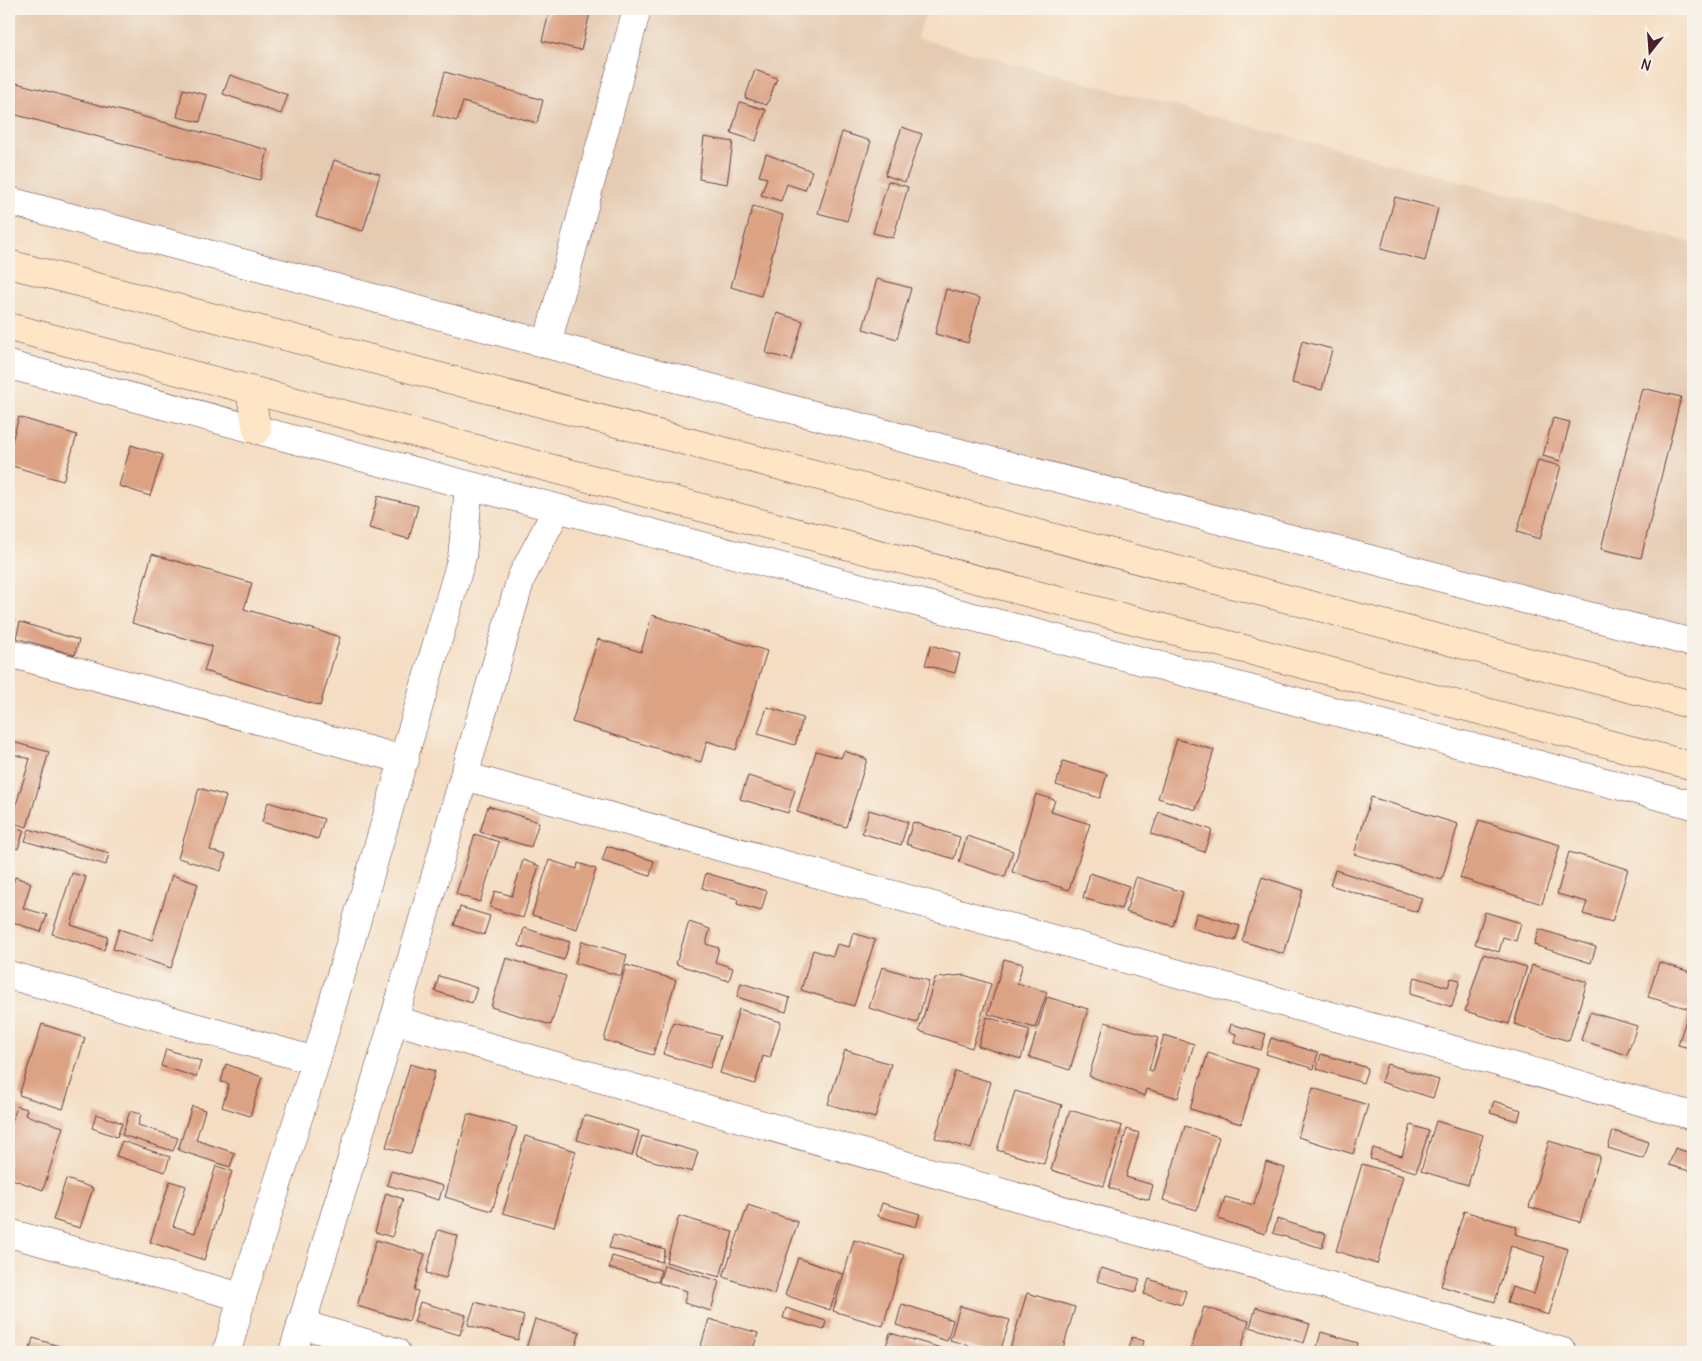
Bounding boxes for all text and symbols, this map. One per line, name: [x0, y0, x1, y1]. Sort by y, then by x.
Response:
north arrow: [1624, 28, 1674, 78]
text: N: [1639, 54, 1653, 74]

